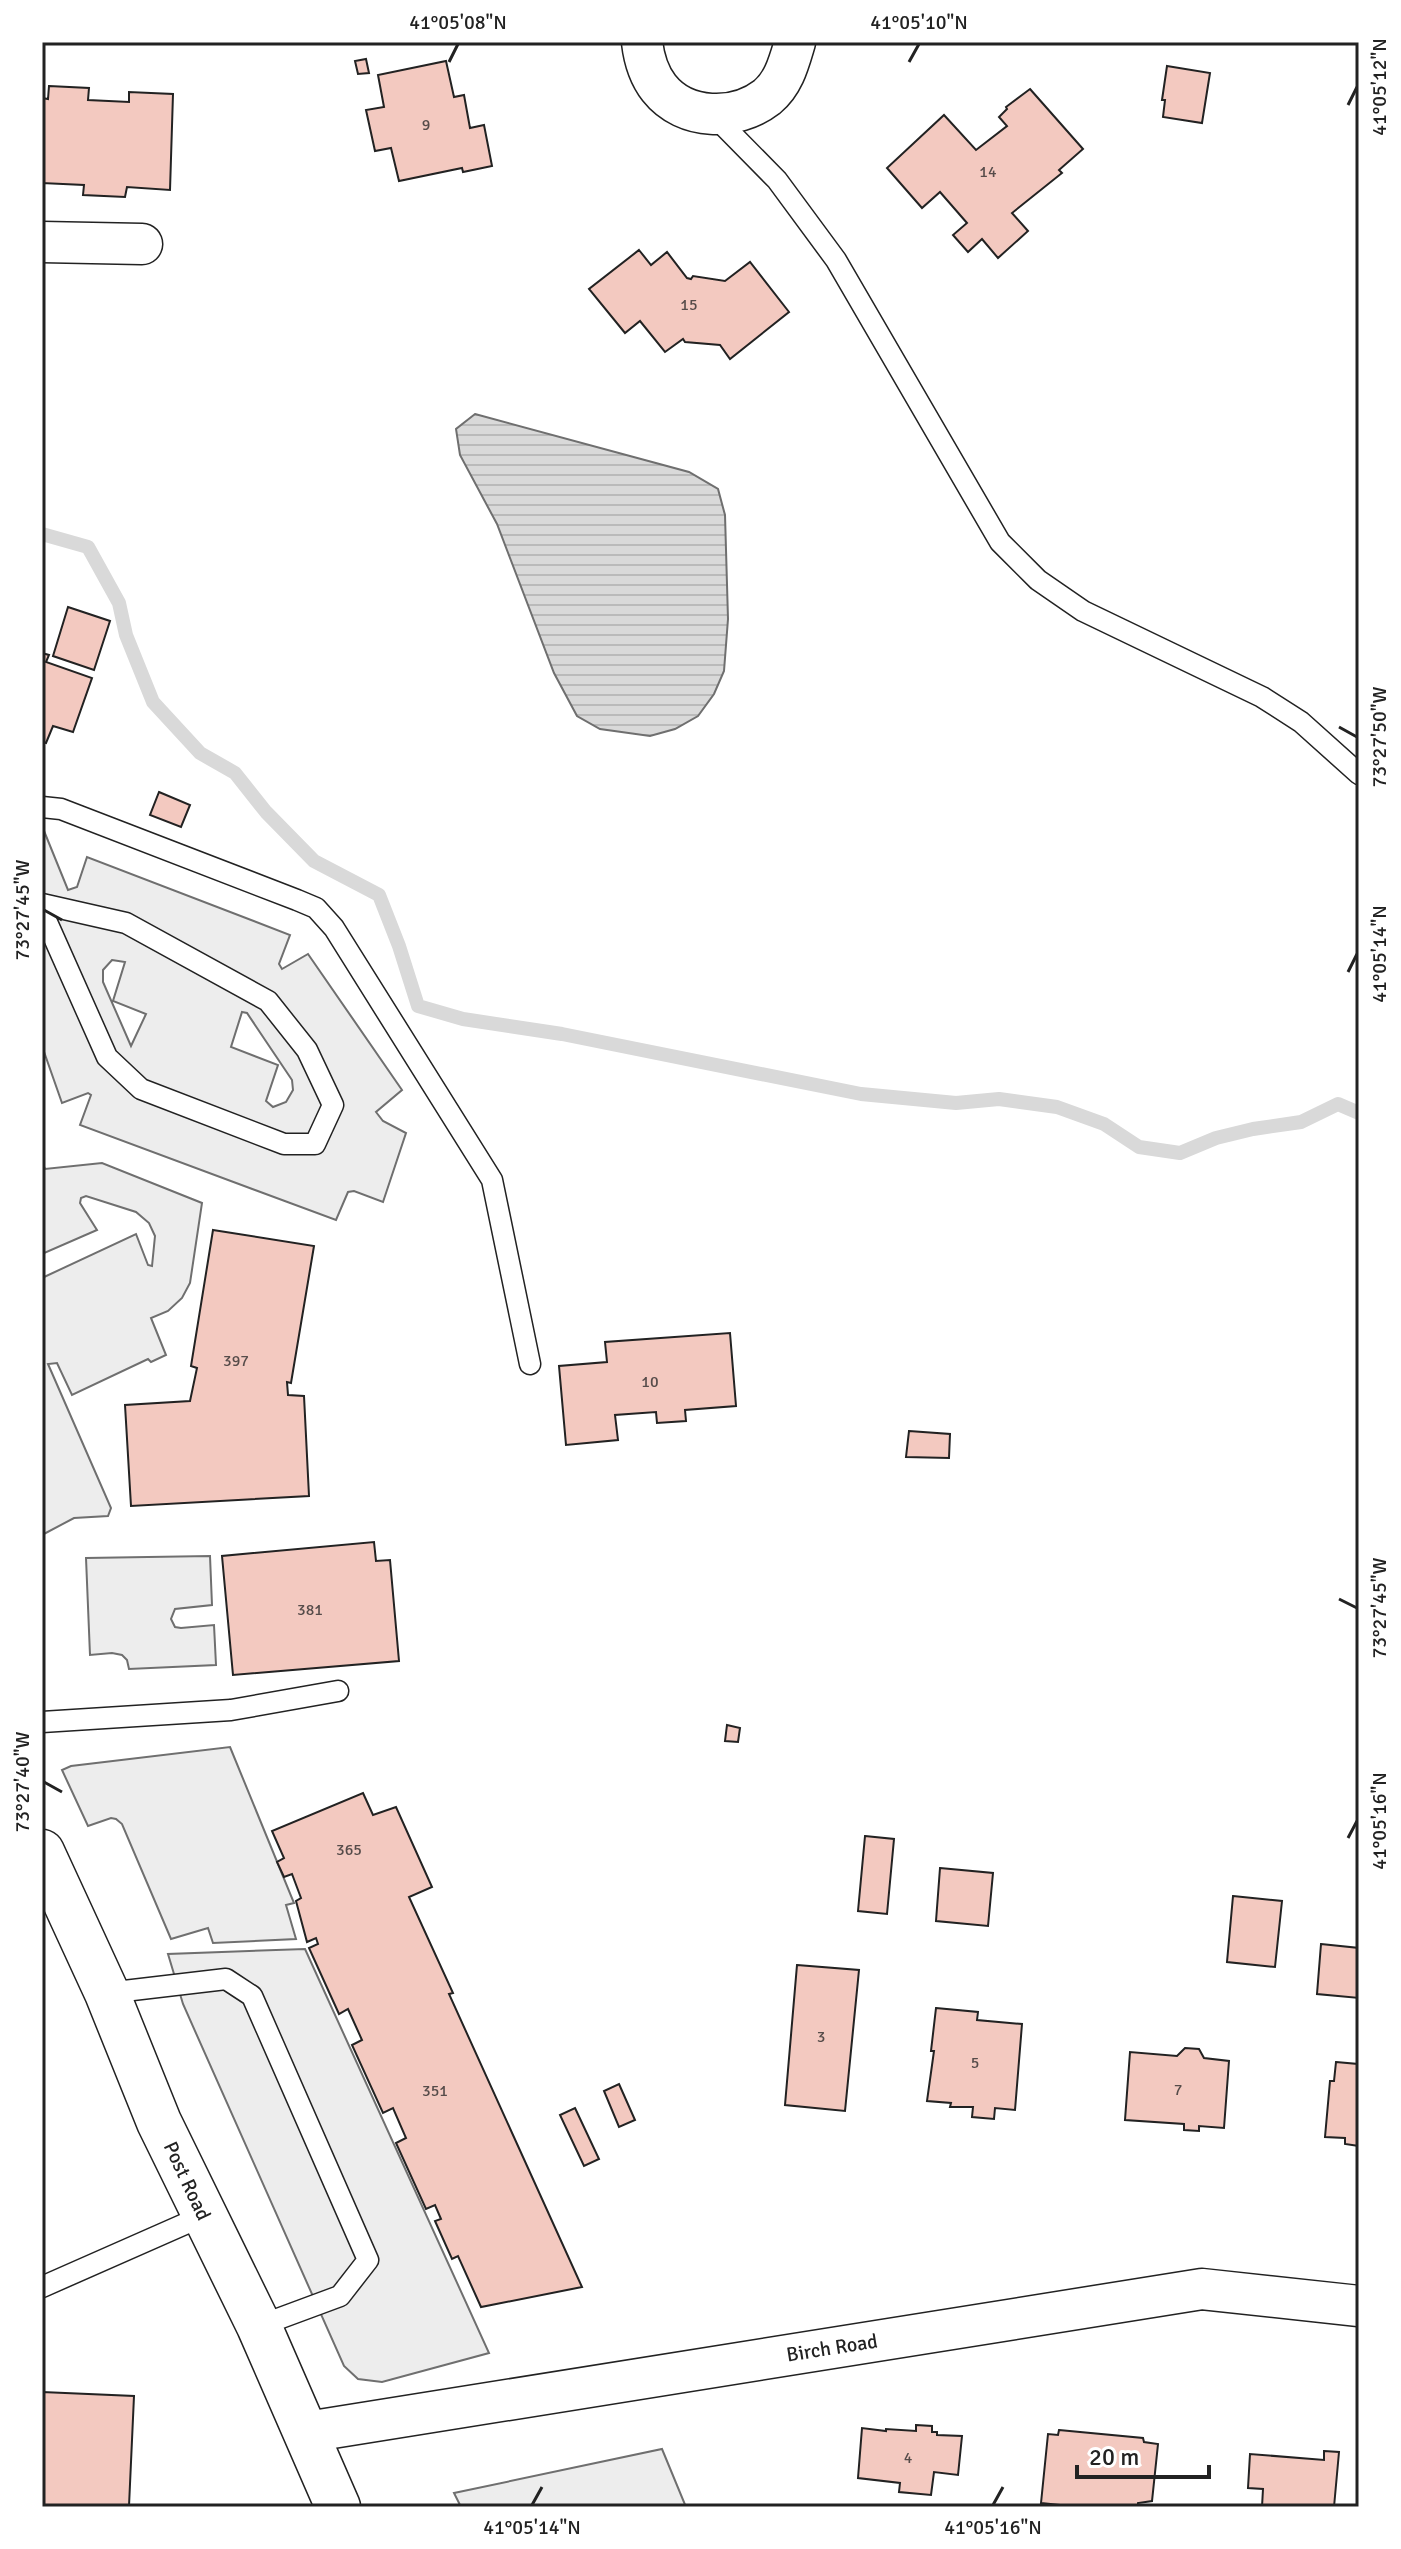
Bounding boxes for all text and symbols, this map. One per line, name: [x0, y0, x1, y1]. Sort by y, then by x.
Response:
text: 41°05'08"N: [409, 10, 507, 35]
text: 41°05'10"N: [870, 10, 968, 35]
text: 41°05'12"N: [1367, 38, 1392, 136]
house number: 9: [422, 115, 430, 135]
house number: 14: [979, 162, 997, 182]
house number: 15: [680, 295, 698, 315]
text: 73°27'50"W: [1367, 686, 1392, 788]
text: 73°27'45"W: [10, 859, 35, 961]
text: 41°05'14"N: [1367, 905, 1392, 1003]
house number: 397: [223, 1351, 249, 1371]
house number: 10: [641, 1372, 659, 1392]
text: 73°27'45"W: [1367, 1557, 1392, 1659]
house number: 381: [297, 1600, 323, 1620]
text: 73°27'40"W: [10, 1731, 35, 1833]
text: 41°05'16"N: [1367, 1772, 1392, 1870]
house number: 365: [336, 1840, 362, 1860]
house number: 3: [817, 2027, 825, 2047]
house number: 5: [971, 2053, 979, 2073]
house number: 7: [1174, 2080, 1182, 2100]
house number: 351: [422, 2081, 448, 2101]
street label: Post Road: [158, 2138, 216, 2224]
street label: Birch Road: [785, 2328, 879, 2368]
scale bar: [1077, 2429, 1209, 2479]
text: 20 m: [1089, 2442, 1139, 2472]
house number: 4: [904, 2448, 913, 2468]
text: 41°05'14"N: [483, 2515, 581, 2540]
text: 41°05'16"N: [944, 2515, 1042, 2540]

